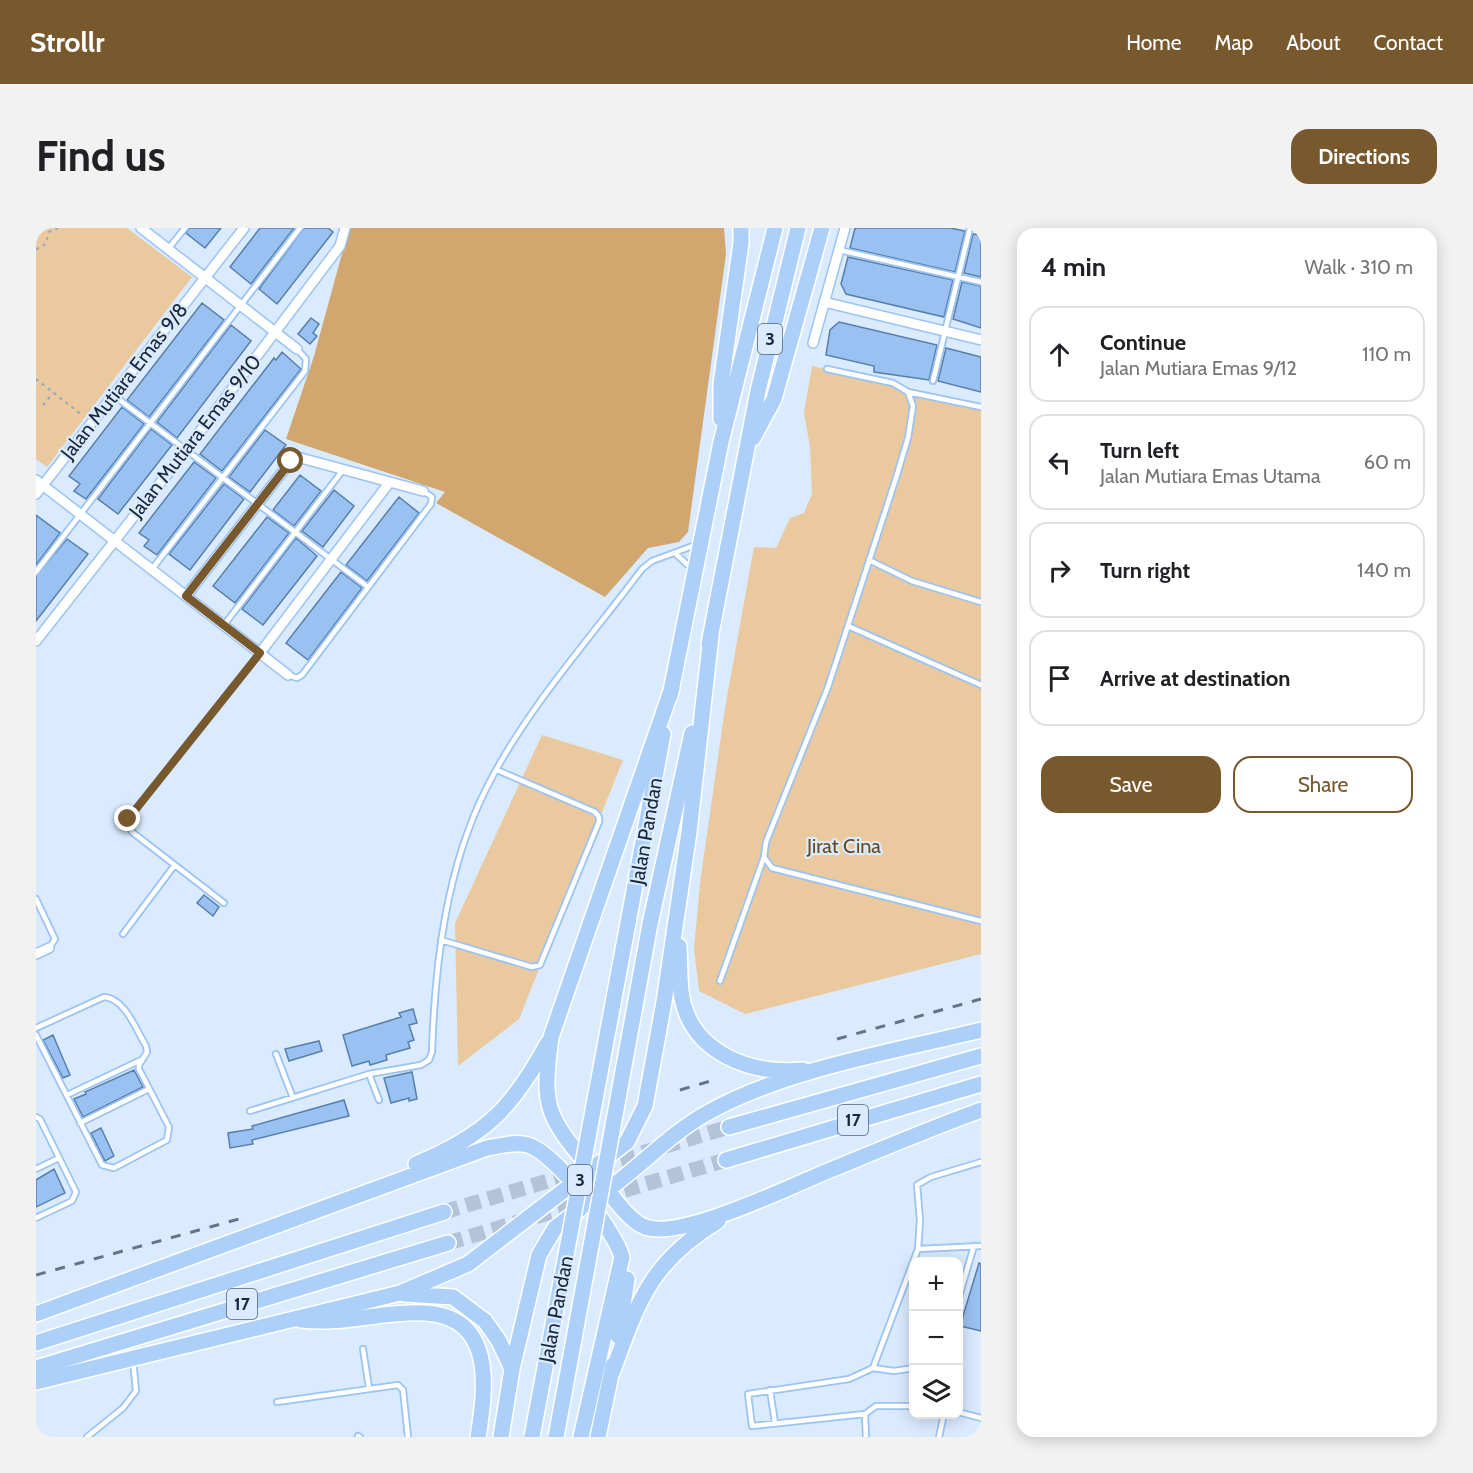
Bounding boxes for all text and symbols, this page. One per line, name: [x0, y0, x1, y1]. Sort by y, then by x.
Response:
text: Strollr: [30, 25, 104, 59]
text: Home: [1126, 30, 1182, 55]
text: Map: [1215, 30, 1253, 55]
text: About: [1286, 30, 1340, 55]
text: Contact: [1373, 30, 1443, 55]
button: Directions: [1291, 129, 1437, 184]
text: Find us: [36, 130, 165, 182]
text: 4 min: [1041, 251, 1106, 283]
text: Walk · 310 m: [1305, 255, 1413, 279]
street label: Jalan Mutiara Emas 9/8: [55, 298, 193, 465]
road number: 3: [758, 324, 782, 354]
text: Continue: [1100, 329, 1186, 356]
icon: ahead: [1043, 338, 1076, 371]
text: 110 m: [1362, 342, 1411, 366]
street label: Jalan Mutiara Emas 9/10: [123, 350, 266, 523]
text: Jalan Mutiara Emas 9/12: [1100, 356, 1297, 380]
text: Turn left: [1100, 437, 1179, 464]
icon: left: [1043, 446, 1076, 479]
route start: [277, 447, 303, 473]
text: 60 m: [1364, 450, 1411, 474]
text: Jalan Mutiara Emas Utama: [1100, 464, 1320, 488]
icon: right: [1043, 554, 1076, 587]
text: Turn right: [1100, 557, 1190, 584]
text: 140 m: [1357, 558, 1411, 582]
icon: arrive: [1043, 662, 1076, 695]
text: Arrive at destination: [1100, 665, 1290, 692]
button: Save: [1041, 756, 1221, 813]
button: Share: [1233, 756, 1413, 813]
street label: Jalan Pandan: [625, 776, 667, 887]
route end: [114, 805, 140, 831]
park label: Jirat Cina: [806, 834, 881, 858]
road number: 17: [838, 1105, 868, 1135]
road number: 3: [568, 1165, 592, 1195]
street label: Jalan Pandan: [534, 1254, 578, 1365]
map controls: [909, 1257, 963, 1419]
button: +: [909, 1257, 963, 1311]
road number: 17: [227, 1289, 257, 1319]
button: −: [909, 1311, 963, 1365]
button: layers: [909, 1365, 963, 1419]

